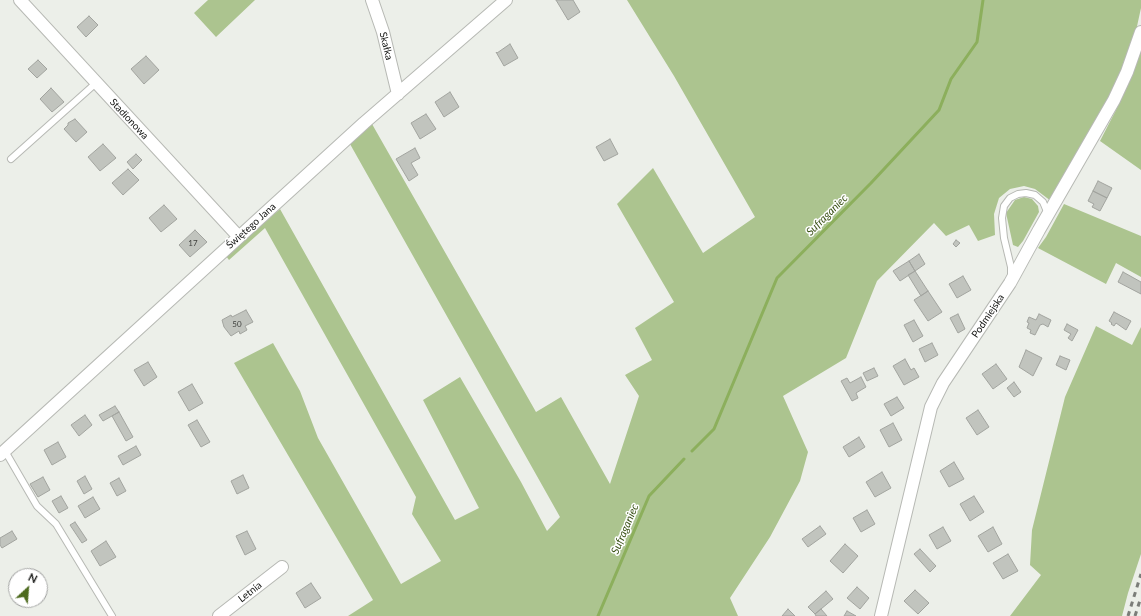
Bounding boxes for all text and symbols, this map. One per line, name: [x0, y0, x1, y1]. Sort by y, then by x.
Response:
street label: Skałka: [377, 31, 395, 61]
street label: Stadionowa: [107, 96, 151, 142]
water label: Sufraganiec: [803, 191, 851, 239]
street label: Świętego Jana: [224, 201, 278, 251]
house number: 17: [188, 238, 198, 248]
street label: Podmiejska: [969, 292, 1007, 340]
house number: 50: [232, 319, 242, 329]
water label: Sufraganiec: [609, 502, 641, 556]
north arrow: [8, 568, 48, 608]
text: N: [26, 570, 40, 585]
street label: Letnia: [236, 579, 264, 605]

